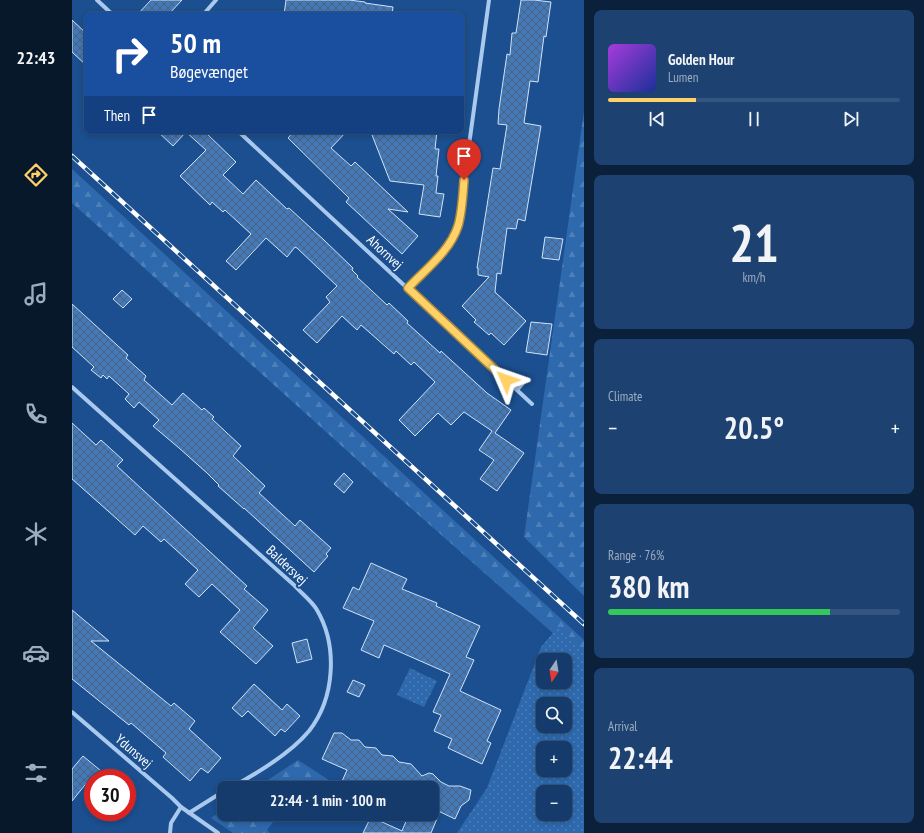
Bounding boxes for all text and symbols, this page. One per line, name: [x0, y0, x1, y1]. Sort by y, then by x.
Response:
text: 50 m: [170, 24, 221, 61]
icon: right: [104, 28, 156, 80]
text: 22:43: [17, 46, 55, 69]
text: Golden Hour: [668, 50, 735, 69]
text: Bøgevænget: [170, 60, 248, 83]
text: Lumen: [668, 69, 698, 86]
icon: arrive: [138, 104, 160, 126]
text: Then: [104, 106, 130, 125]
icon: previous: [646, 108, 668, 130]
icon: pause: [743, 108, 765, 130]
icon: next: [840, 108, 862, 130]
pin: [447, 139, 481, 180]
icon: arrive: [453, 145, 475, 167]
icon: directions: [22, 161, 50, 189]
text: 21: [729, 209, 779, 276]
street label: Ahornvej: [363, 231, 407, 273]
text: km/h: [742, 269, 766, 286]
icon: music: [22, 280, 50, 308]
position arrow: [485, 359, 527, 401]
text: Climate: [608, 388, 642, 405]
icon: phone: [22, 400, 50, 428]
text: 20.5°: [724, 408, 784, 447]
text: −: [608, 414, 617, 442]
text: +: [891, 414, 900, 442]
icon: climate: [22, 520, 50, 548]
street label: Baldersvej: [263, 541, 311, 589]
text: Range · 76%: [608, 547, 664, 564]
text: 380 km: [608, 567, 689, 606]
icon: car: [22, 639, 50, 667]
north arrow: [536, 653, 572, 689]
map controls: [536, 653, 572, 821]
button: search: [536, 697, 572, 733]
text: Arrival: [608, 718, 637, 735]
street label: Ydunsvej: [112, 730, 156, 772]
text: 22:44: [608, 738, 673, 777]
button: +: [536, 741, 572, 777]
icon: filters: [22, 759, 50, 787]
speed limit sign: 30: [84, 769, 136, 821]
button: −: [536, 785, 572, 821]
text: 22:44 · 1 min · 100 m: [270, 791, 386, 810]

